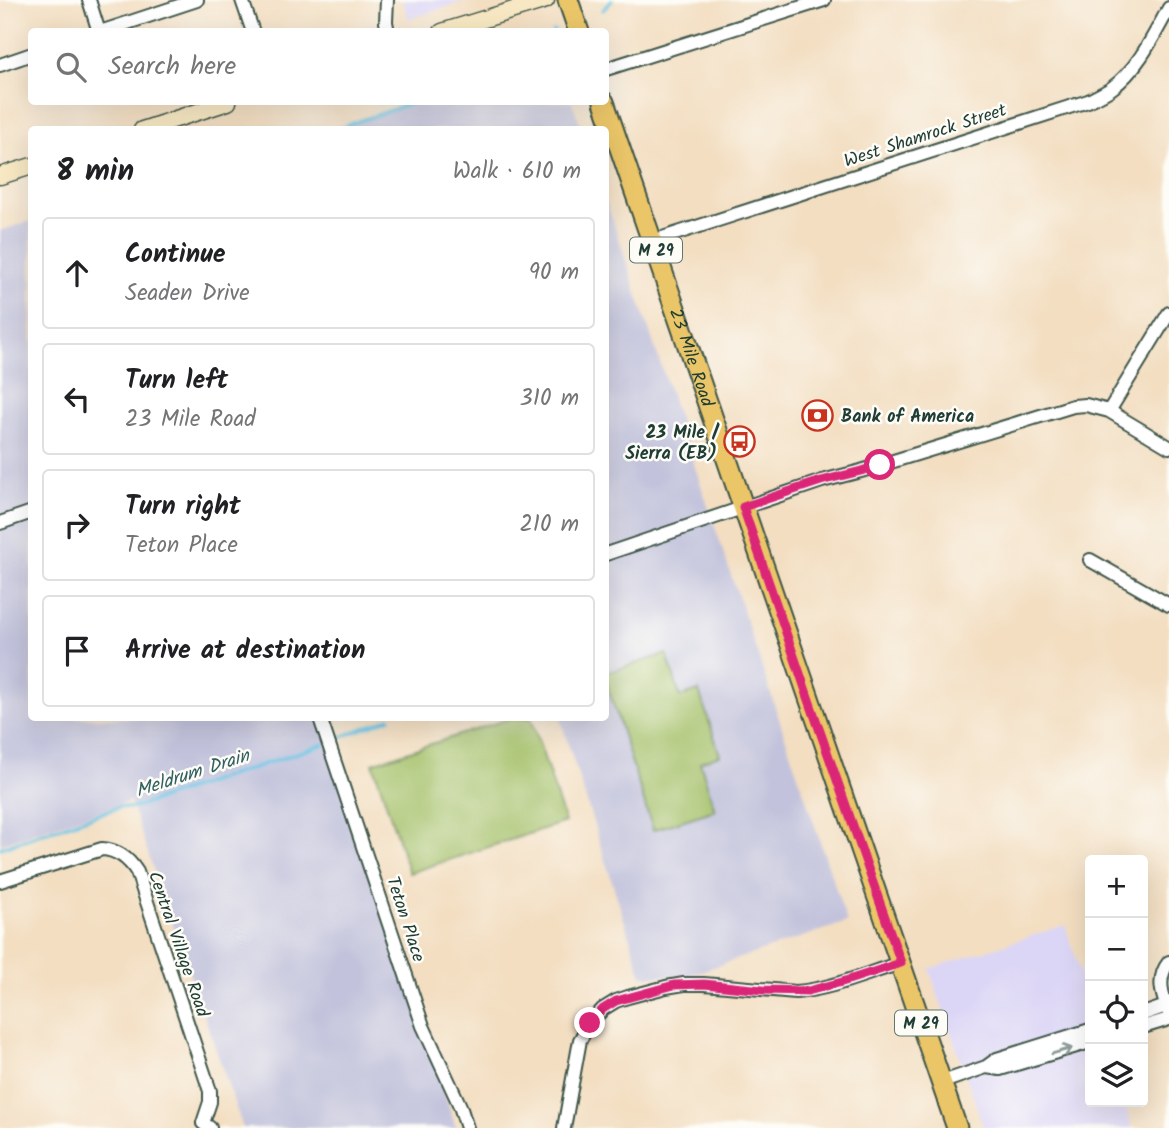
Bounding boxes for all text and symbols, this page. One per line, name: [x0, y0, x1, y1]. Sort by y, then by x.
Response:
search box: [28, 28, 609, 105]
text: Search here: [108, 46, 236, 88]
icon: search: [52, 48, 90, 86]
street label: West Shamrock Street: [840, 96, 1011, 176]
text: 8 min: [56, 148, 134, 196]
text: Walk · 610 m: [453, 154, 581, 190]
text: Continue: [125, 234, 226, 276]
road number: M 29: [630, 238, 682, 262]
icon: ahead: [58, 254, 96, 292]
text: 90 m: [529, 255, 579, 291]
text: Seaden Drive: [125, 276, 250, 312]
street label: 23 Mile Road: [660, 305, 721, 412]
text: Turn left: [125, 360, 228, 402]
icon: left: [58, 380, 96, 418]
text: 310 m: [520, 381, 579, 417]
bank icon: Bank of America: [801, 399, 835, 433]
text: 23 Mile Road: [125, 402, 256, 438]
place label: Bank of America: [841, 403, 974, 432]
place label: 23 Mile / Sierra (EB): [625, 419, 720, 469]
bus stop icon: 23 Mile / Sierra (EB): [723, 425, 757, 459]
route start: [864, 449, 895, 480]
text: Turn right: [125, 486, 241, 528]
icon: right: [58, 506, 96, 544]
text: 210 m: [519, 507, 579, 543]
text: Teton Place: [125, 528, 238, 564]
text: Arrive at destination: [125, 630, 365, 672]
icon: arrive: [58, 632, 96, 670]
water label: Meldrum Drain: [132, 741, 255, 806]
map controls: [1085, 855, 1148, 1107]
button: +: [1085, 855, 1148, 918]
street label: Central Village Road: [139, 868, 216, 1022]
street label: Teton Place: [377, 873, 432, 966]
button: −: [1085, 918, 1148, 981]
button: locate: [1085, 981, 1148, 1044]
route end: [574, 1007, 605, 1038]
road number: M 29: [895, 1010, 947, 1036]
one-way arrow: [1050, 1043, 1072, 1056]
button: layers: [1085, 1044, 1148, 1107]

